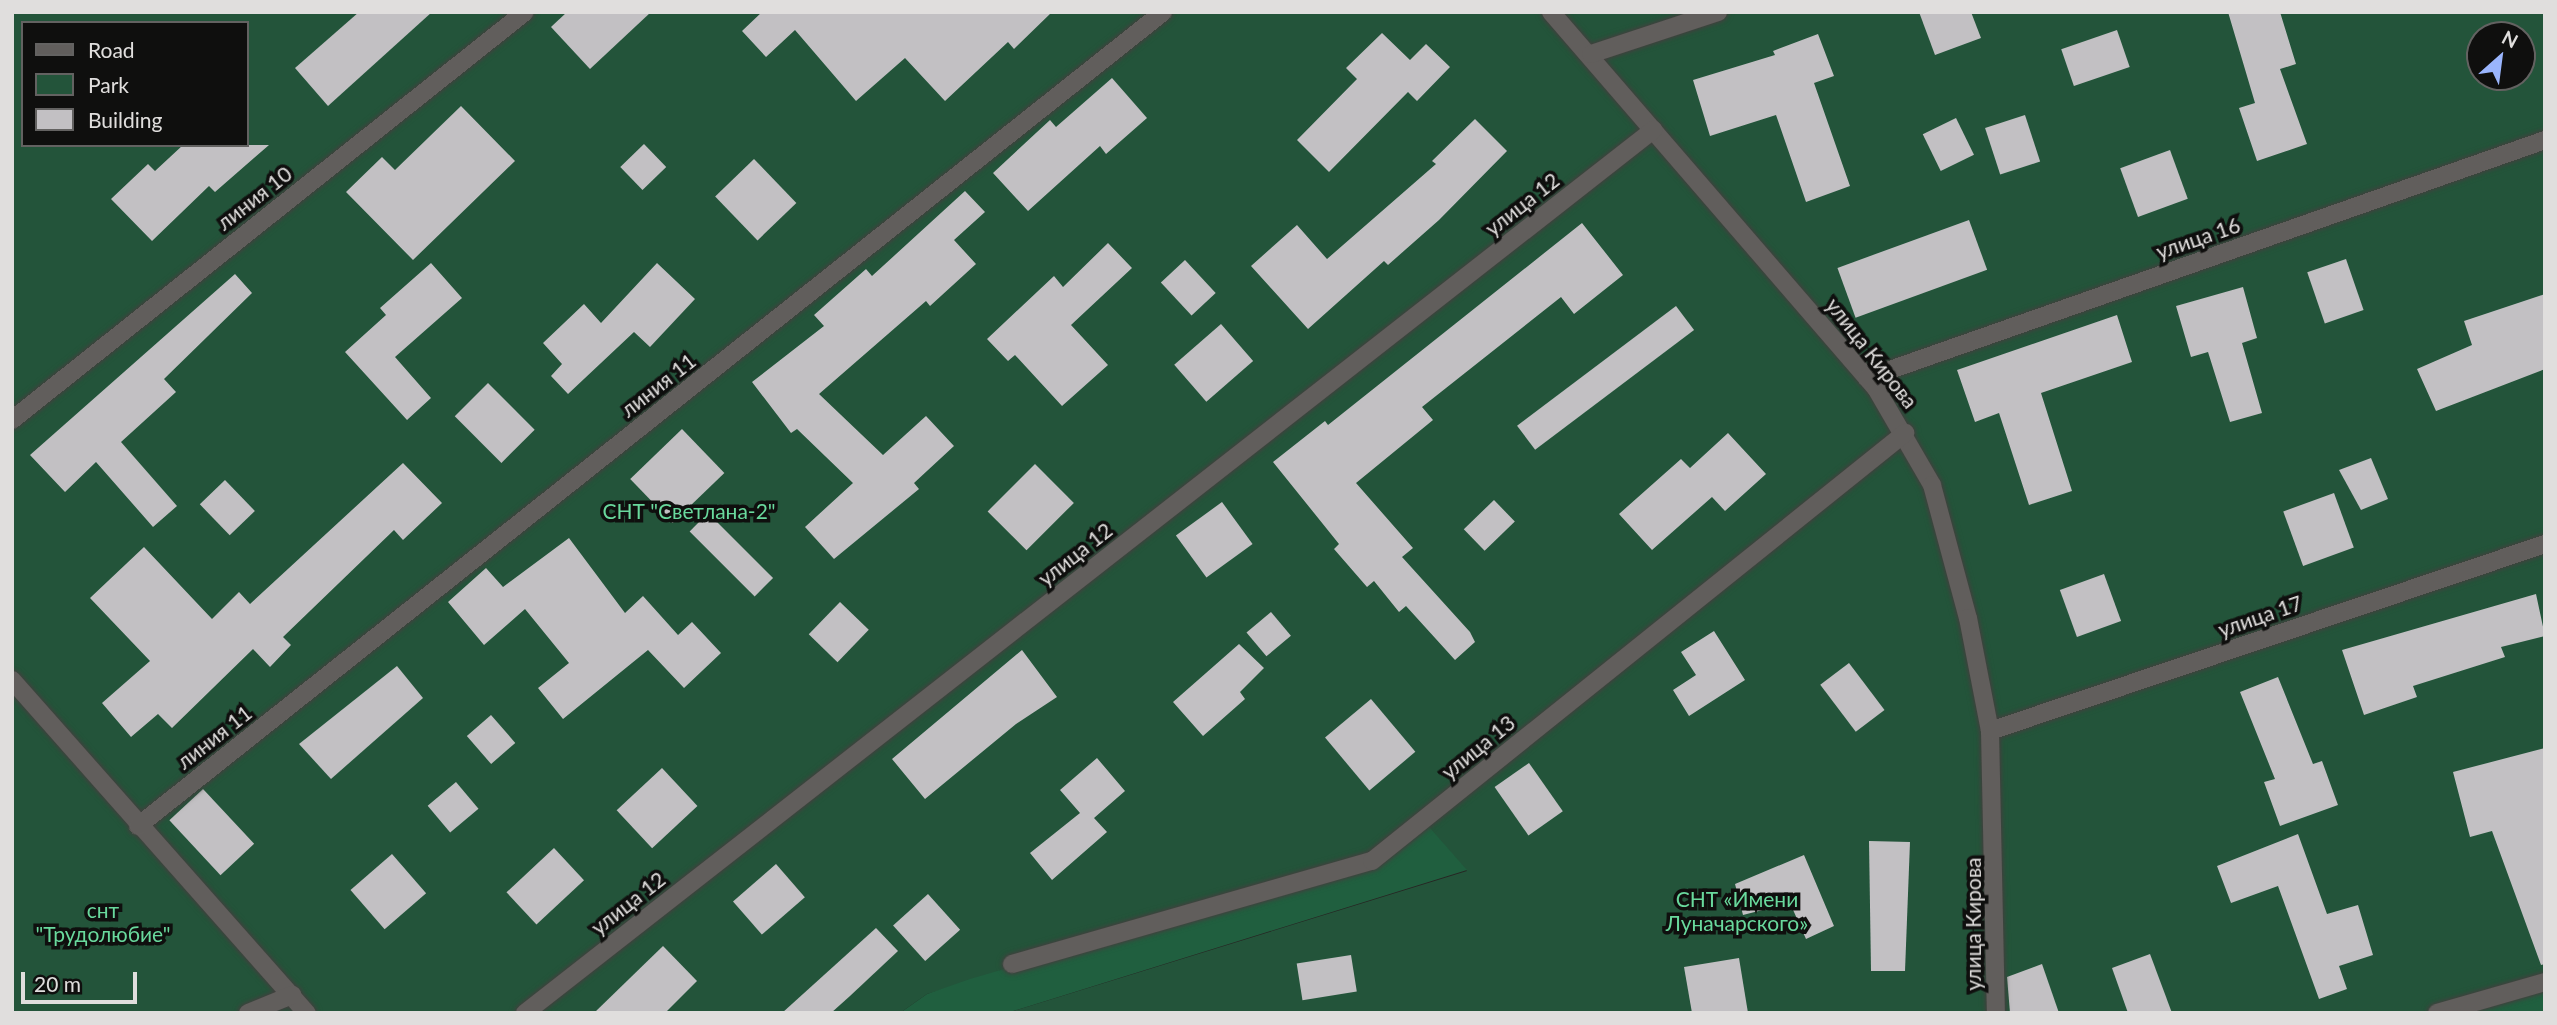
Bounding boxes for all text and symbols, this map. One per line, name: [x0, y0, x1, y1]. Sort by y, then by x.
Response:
legend: [21, 21, 248, 147]
north arrow: [2466, 21, 2536, 91]
text: N: [2498, 25, 2522, 52]
text: Road: [88, 37, 135, 62]
text: Park: [88, 72, 129, 97]
text: Building: [88, 107, 163, 132]
street label: линия 10: [211, 161, 297, 235]
street label: улица 12: [1480, 167, 1564, 241]
street label: улица 16: [2153, 212, 2243, 264]
street label: улица Кирова: [1821, 293, 1923, 413]
street label: линия 11: [615, 348, 701, 422]
park label: СНТ "Светлана-2": [602, 498, 776, 524]
street label: улица 12: [1033, 517, 1117, 591]
street label: улица 17: [2215, 590, 2305, 642]
street label: линия 11: [171, 700, 257, 774]
street label: улица 13: [1436, 710, 1520, 784]
street label: улица Кирова: [1960, 857, 1986, 991]
street label: улица 12: [586, 866, 670, 940]
park label: СНТ «Имени Луначарского»: [1666, 886, 1808, 936]
park label: снт "Трудолюбие": [35, 897, 171, 947]
scale bar: [24, 958, 140, 1002]
text: 20 m: [34, 971, 81, 996]

